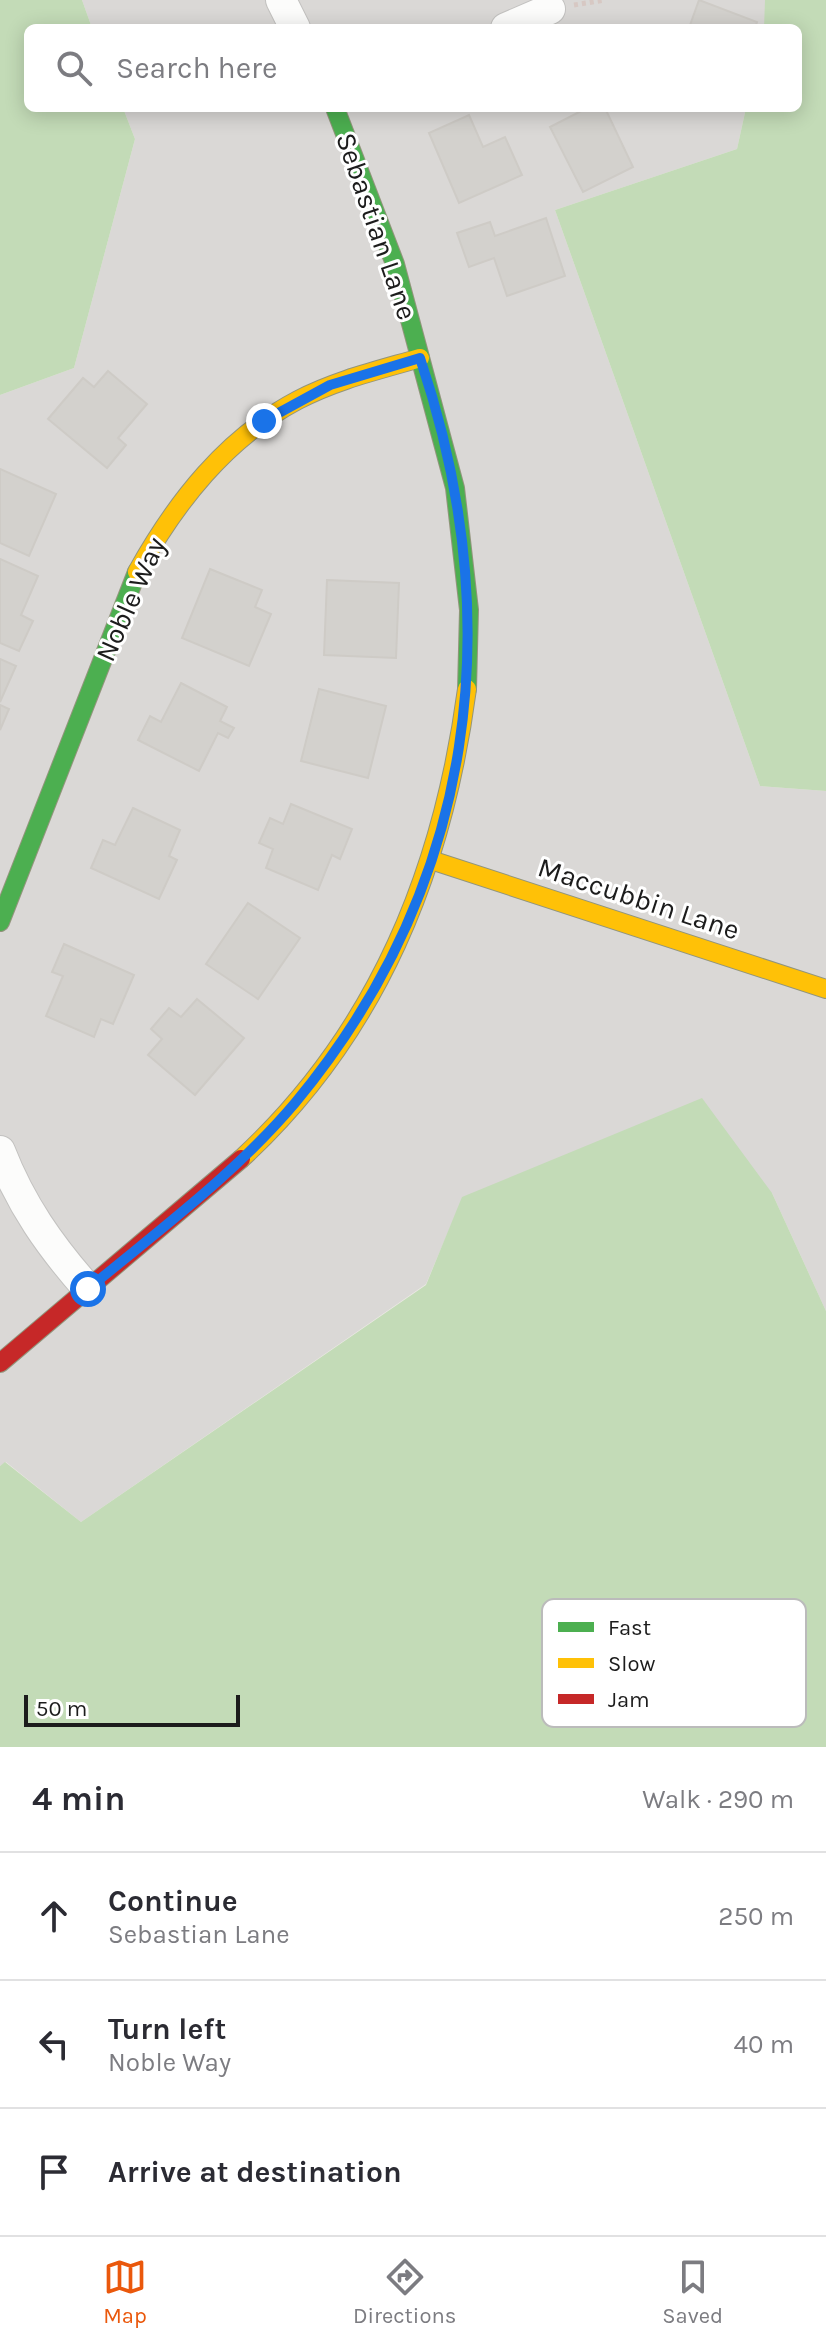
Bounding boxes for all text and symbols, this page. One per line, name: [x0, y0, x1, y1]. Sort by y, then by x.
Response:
search box: [24, 24, 802, 112]
icon: search: [52, 46, 96, 90]
text: Search here: [116, 50, 277, 86]
street label: Sebastian Lane: [329, 128, 424, 324]
route end: [246, 403, 282, 439]
street label: Noble Way: [88, 532, 172, 666]
street label: Maccubbin Lane: [534, 850, 744, 947]
route start: [70, 1271, 106, 1307]
legend: [542, 1599, 806, 1727]
text: Fast: [608, 1615, 651, 1641]
text: Slow: [608, 1651, 655, 1677]
text: Jam: [608, 1687, 650, 1713]
scale bar: [24, 1691, 240, 1727]
text: 50 m: [36, 1696, 87, 1722]
text: 4 min: [32, 1779, 125, 1819]
text: Walk · 290 m: [642, 1784, 794, 1815]
text: Continue: [108, 1883, 238, 1919]
icon: ahead: [32, 1894, 76, 1938]
text: 250 m: [718, 1901, 794, 1932]
text: Sebastian Lane: [108, 1919, 290, 1950]
text: Turn left: [108, 2011, 226, 2047]
icon: left: [32, 2022, 76, 2066]
text: 40 m: [734, 2029, 794, 2060]
text: Noble Way: [108, 2047, 231, 2078]
icon: arrive: [32, 2150, 76, 2194]
text: Arrive at destination: [108, 2154, 402, 2190]
tab: Map: [103, 2255, 147, 2329]
tab: Directions: [353, 2255, 456, 2329]
tab: Saved: [662, 2255, 723, 2329]

